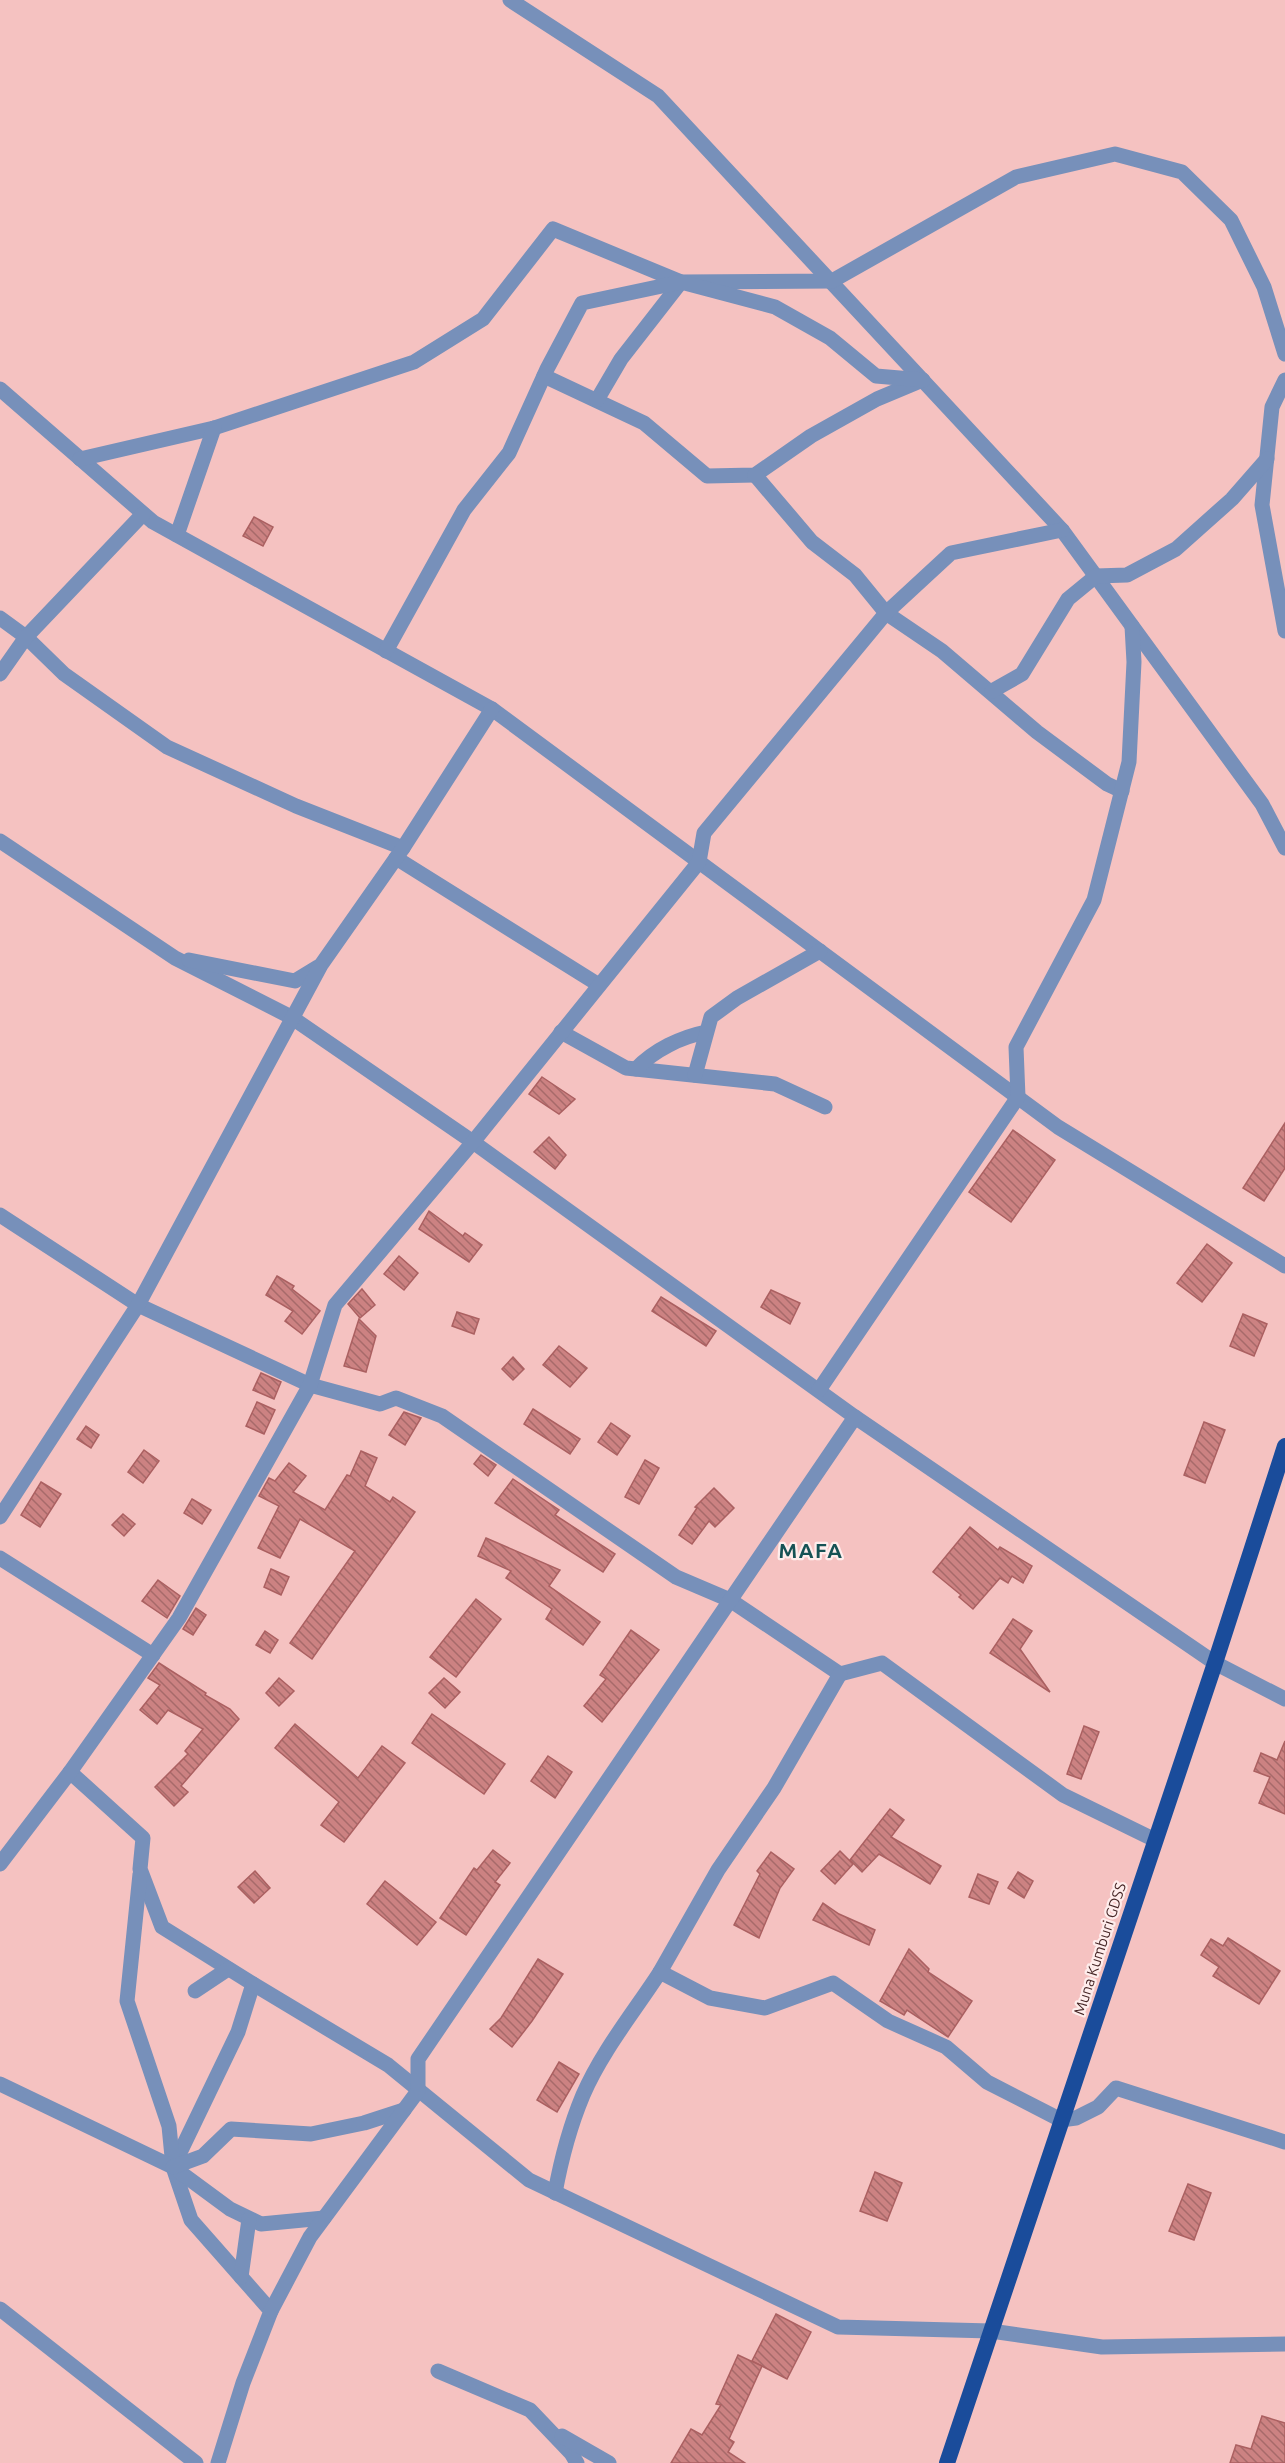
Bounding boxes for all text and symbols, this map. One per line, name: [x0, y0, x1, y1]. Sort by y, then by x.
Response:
district label: MAFA: [778, 1538, 844, 1562]
street label: Muna Kumburi GDSS: [1070, 1880, 1129, 2017]

